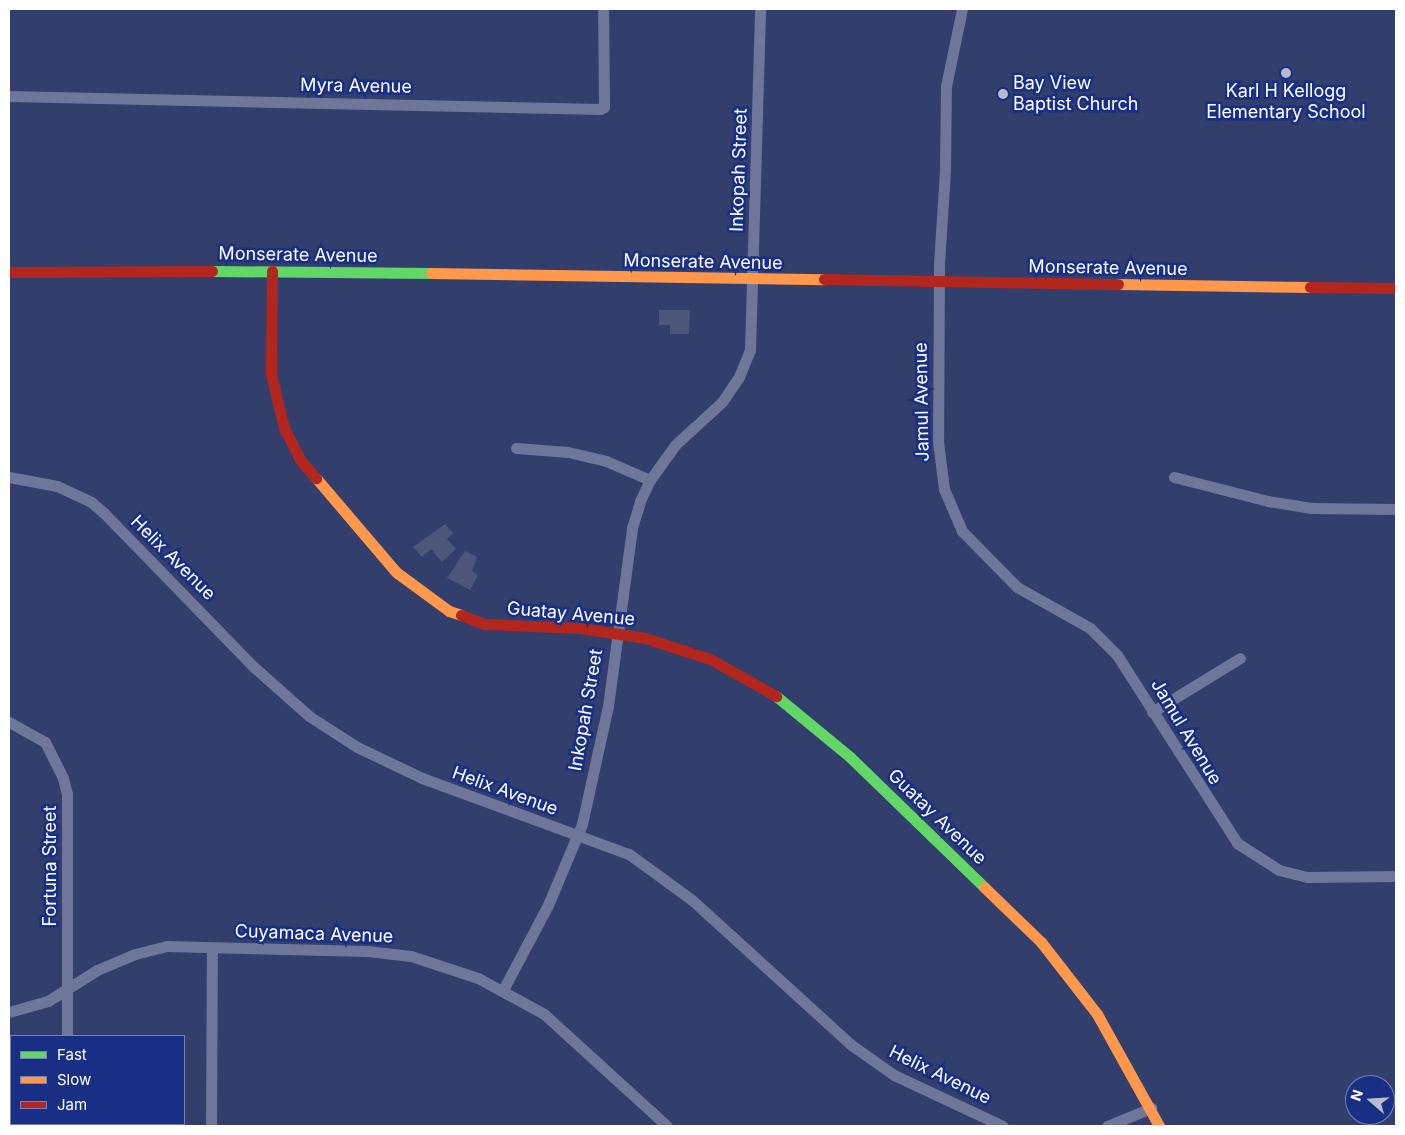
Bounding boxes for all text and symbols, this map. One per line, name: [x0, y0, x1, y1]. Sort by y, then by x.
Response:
marker: Karl H Kellogg Elementary School: [1280, 67, 1292, 79]
place label: Bay View Baptist Church: [1013, 73, 1138, 116]
street label: Myra Avenue: [300, 74, 412, 98]
place label: Karl H Kellogg Elementary School: [1206, 81, 1366, 124]
marker: Bay View Baptist Church: [997, 88, 1009, 100]
street label: Inkopah Street: [726, 108, 752, 232]
street label: Monserate Avenue: [218, 243, 378, 267]
street label: Monserate Avenue: [623, 250, 783, 274]
street label: Monserate Avenue: [1028, 256, 1188, 280]
street label: Jamul Avenue: [910, 342, 934, 462]
street label: Helix Avenue: [126, 511, 220, 605]
street label: Guatay Avenue: [506, 598, 636, 630]
street label: Inkopah Street: [565, 647, 607, 773]
street label: Jamul Avenue: [1146, 675, 1226, 789]
street label: Helix Avenue: [449, 762, 561, 820]
street label: Guatay Avenue: [883, 765, 991, 869]
street label: Fortuna Street: [39, 806, 61, 926]
street label: Cuyamaca Avenue: [234, 920, 394, 948]
legend: [10, 1035, 185, 1125]
street label: Helix Avenue: [886, 1041, 994, 1109]
text: Fast: [57, 1045, 87, 1064]
text: Slow: [57, 1070, 91, 1089]
north arrow: [1345, 1075, 1395, 1125]
text: N: [1347, 1087, 1366, 1103]
text: Jam: [57, 1095, 87, 1114]

